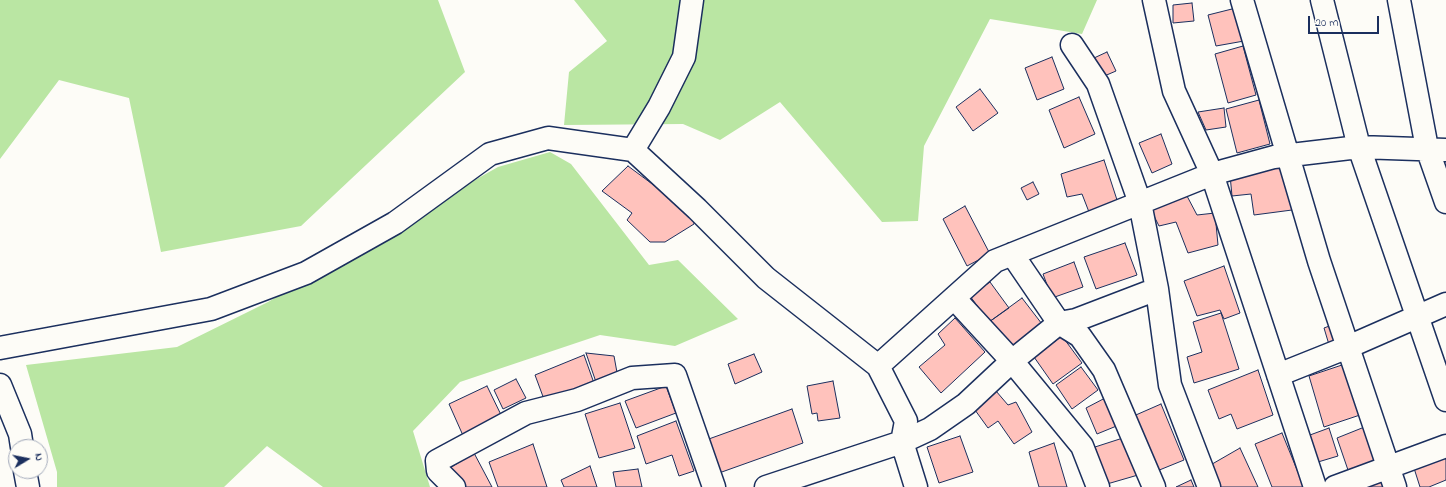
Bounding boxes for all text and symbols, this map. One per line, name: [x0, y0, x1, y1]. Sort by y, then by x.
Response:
scale bar: [1310, 8, 1381, 34]
text: 20 m: [1315, 14, 1338, 32]
north arrow: [8, 439, 48, 479]
text: N: [30, 452, 47, 462]

